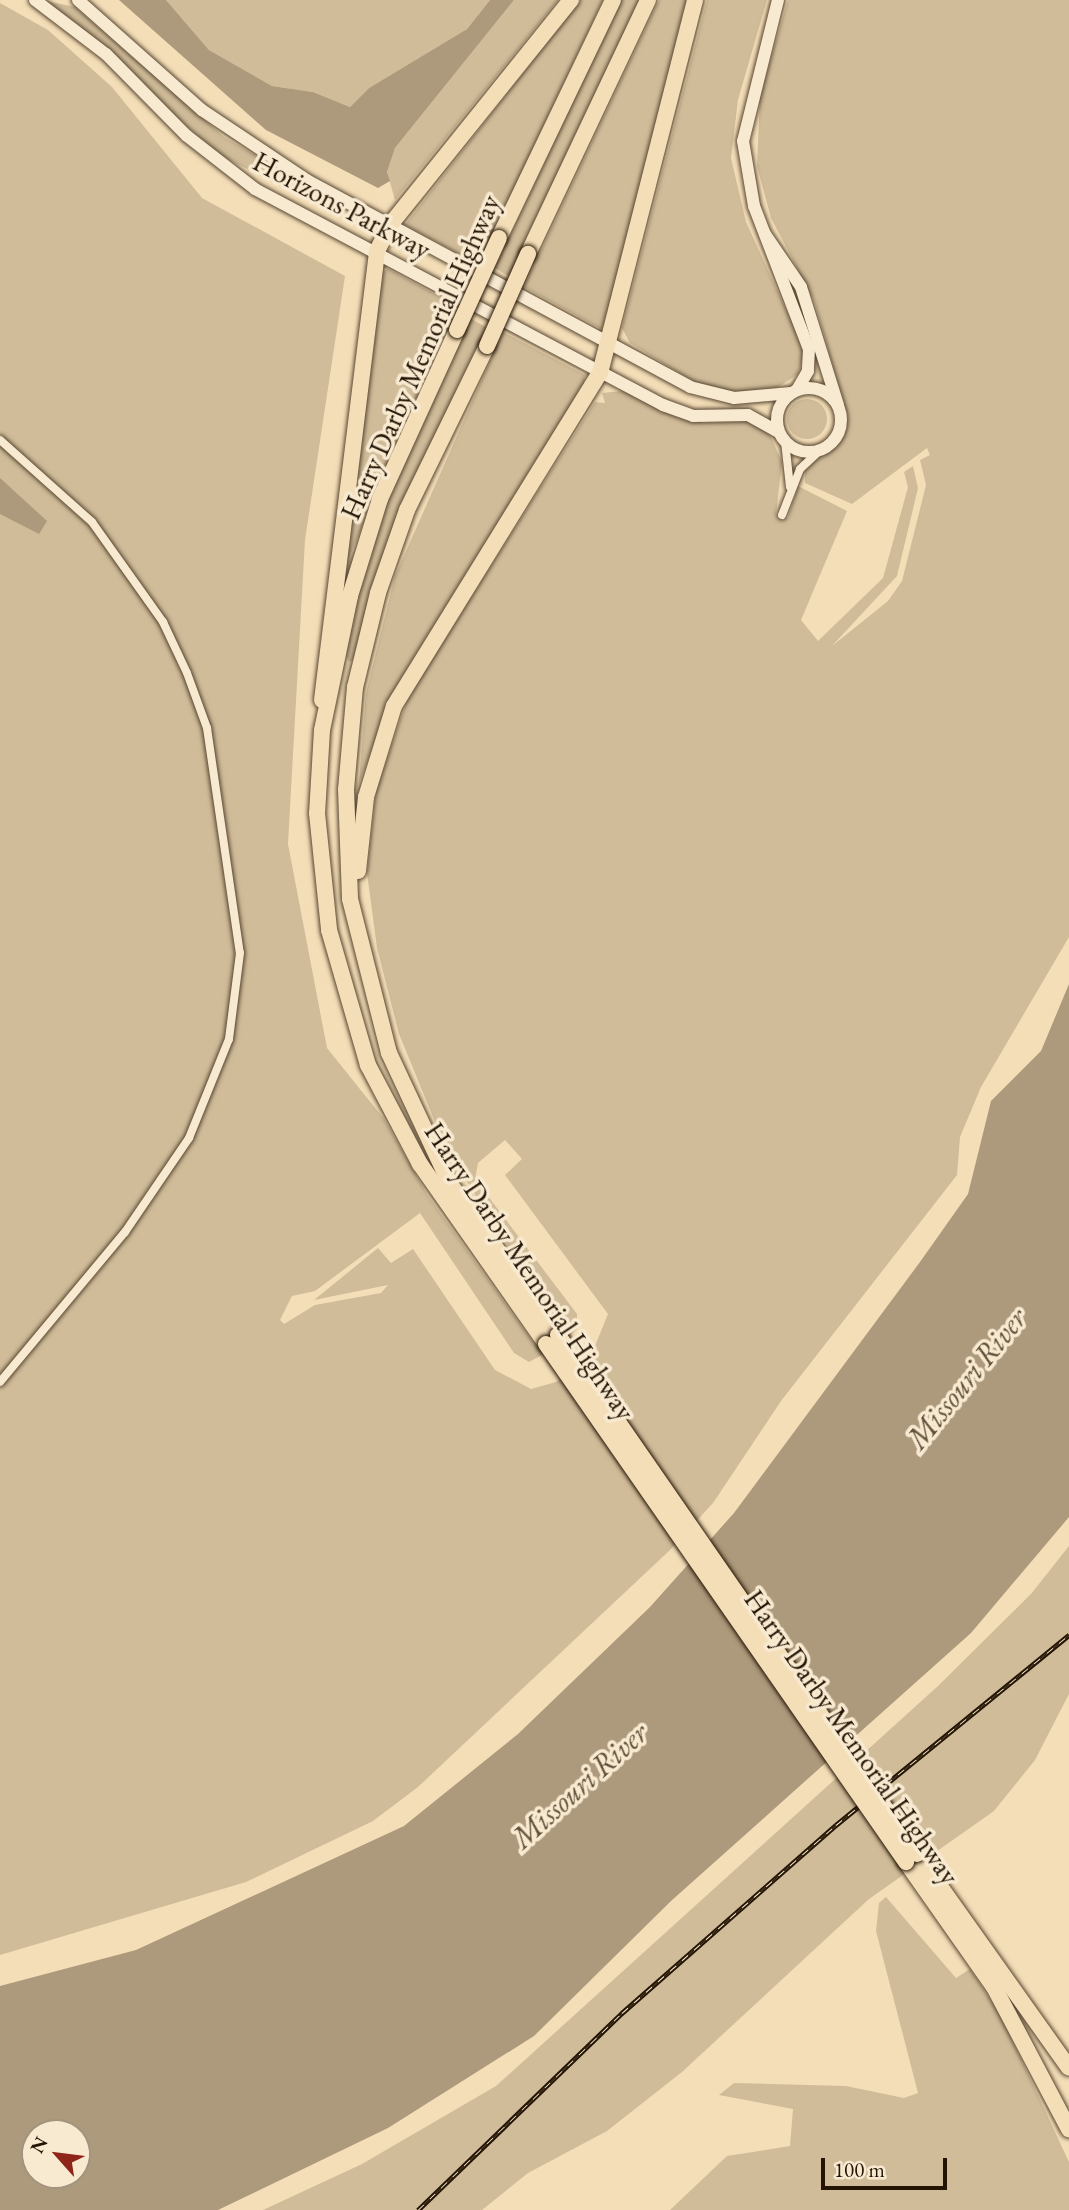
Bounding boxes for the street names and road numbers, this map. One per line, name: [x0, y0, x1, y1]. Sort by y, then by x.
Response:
street label: Horizons Parkway: [247, 144, 437, 266]
street label: Harry Darby Memorial Highway: [333, 189, 507, 525]
street label: Harry Darby Memorial Highway: [418, 1116, 642, 1426]
street label: Harry Darby Memorial Highway: [737, 1583, 967, 1891]

